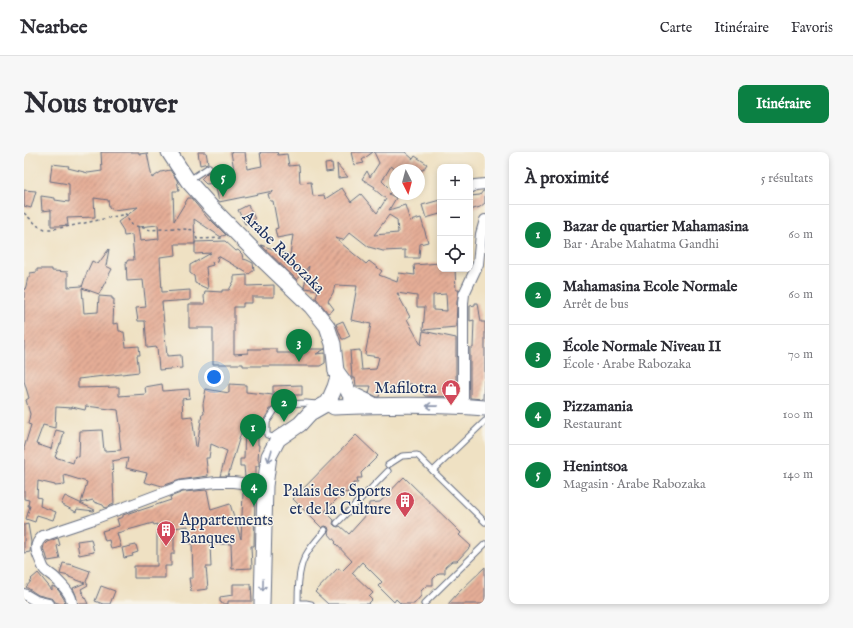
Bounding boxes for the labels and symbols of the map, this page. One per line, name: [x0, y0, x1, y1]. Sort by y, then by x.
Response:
pin: 5: [210, 164, 236, 197]
north arrow: [389, 164, 425, 200]
street label: Arabe Rabozaka: [237, 207, 329, 299]
pin: 3: [286, 329, 312, 362]
your location: [204, 367, 224, 387]
shop icon: Mafilotra: [440, 378, 462, 406]
place label: Mafilotra: [375, 379, 437, 399]
pin: 2: [271, 389, 297, 422]
one-way arrow: [426, 402, 439, 410]
pin: 1: [240, 414, 266, 447]
one-way arrow: [266, 449, 273, 462]
pin: 4: [241, 473, 267, 506]
place label: Palais des Sports et de la Culture: [283, 482, 391, 520]
building icon: Palais des Sports et de la Culture: [394, 490, 416, 518]
place label: Appartements Banques: [179, 511, 273, 549]
building icon: Appartements Banques: [155, 519, 177, 547]
one-way arrow: [259, 578, 267, 591]

